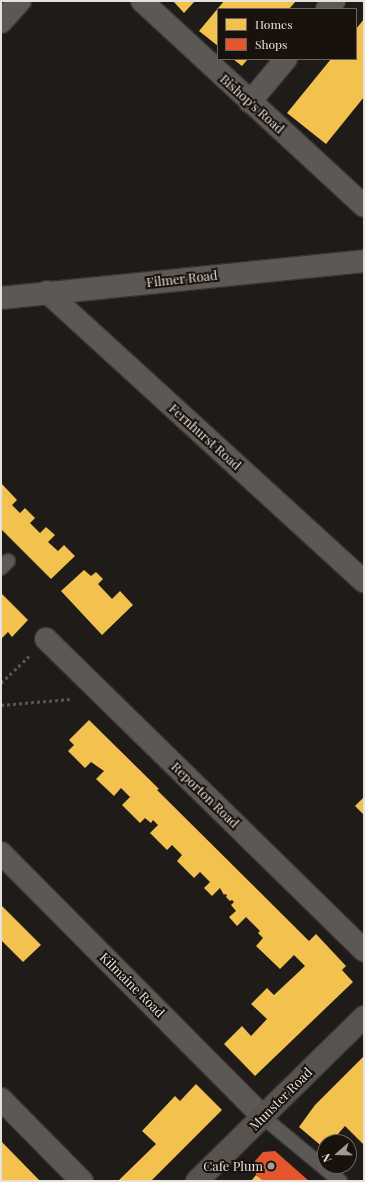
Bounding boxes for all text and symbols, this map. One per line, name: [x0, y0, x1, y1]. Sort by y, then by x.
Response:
legend: [217, 8, 357, 60]
text: Homes: [255, 16, 293, 32]
text: Shops: [255, 36, 287, 52]
street label: Bishop's Road: [217, 71, 287, 137]
street label: Filmer Road: [146, 267, 218, 291]
street label: Fernhurst Road: [166, 401, 244, 473]
street label: Reporton Road: [168, 759, 242, 831]
street label: Kilmaine Road: [96, 949, 168, 1021]
street label: Munster Road: [246, 1064, 316, 1134]
north arrow: [317, 1134, 357, 1174]
text: N: [318, 1152, 335, 1164]
place label: Cafe Plum: [203, 1158, 263, 1174]
marker: Cafe Plum: [266, 1161, 276, 1171]

